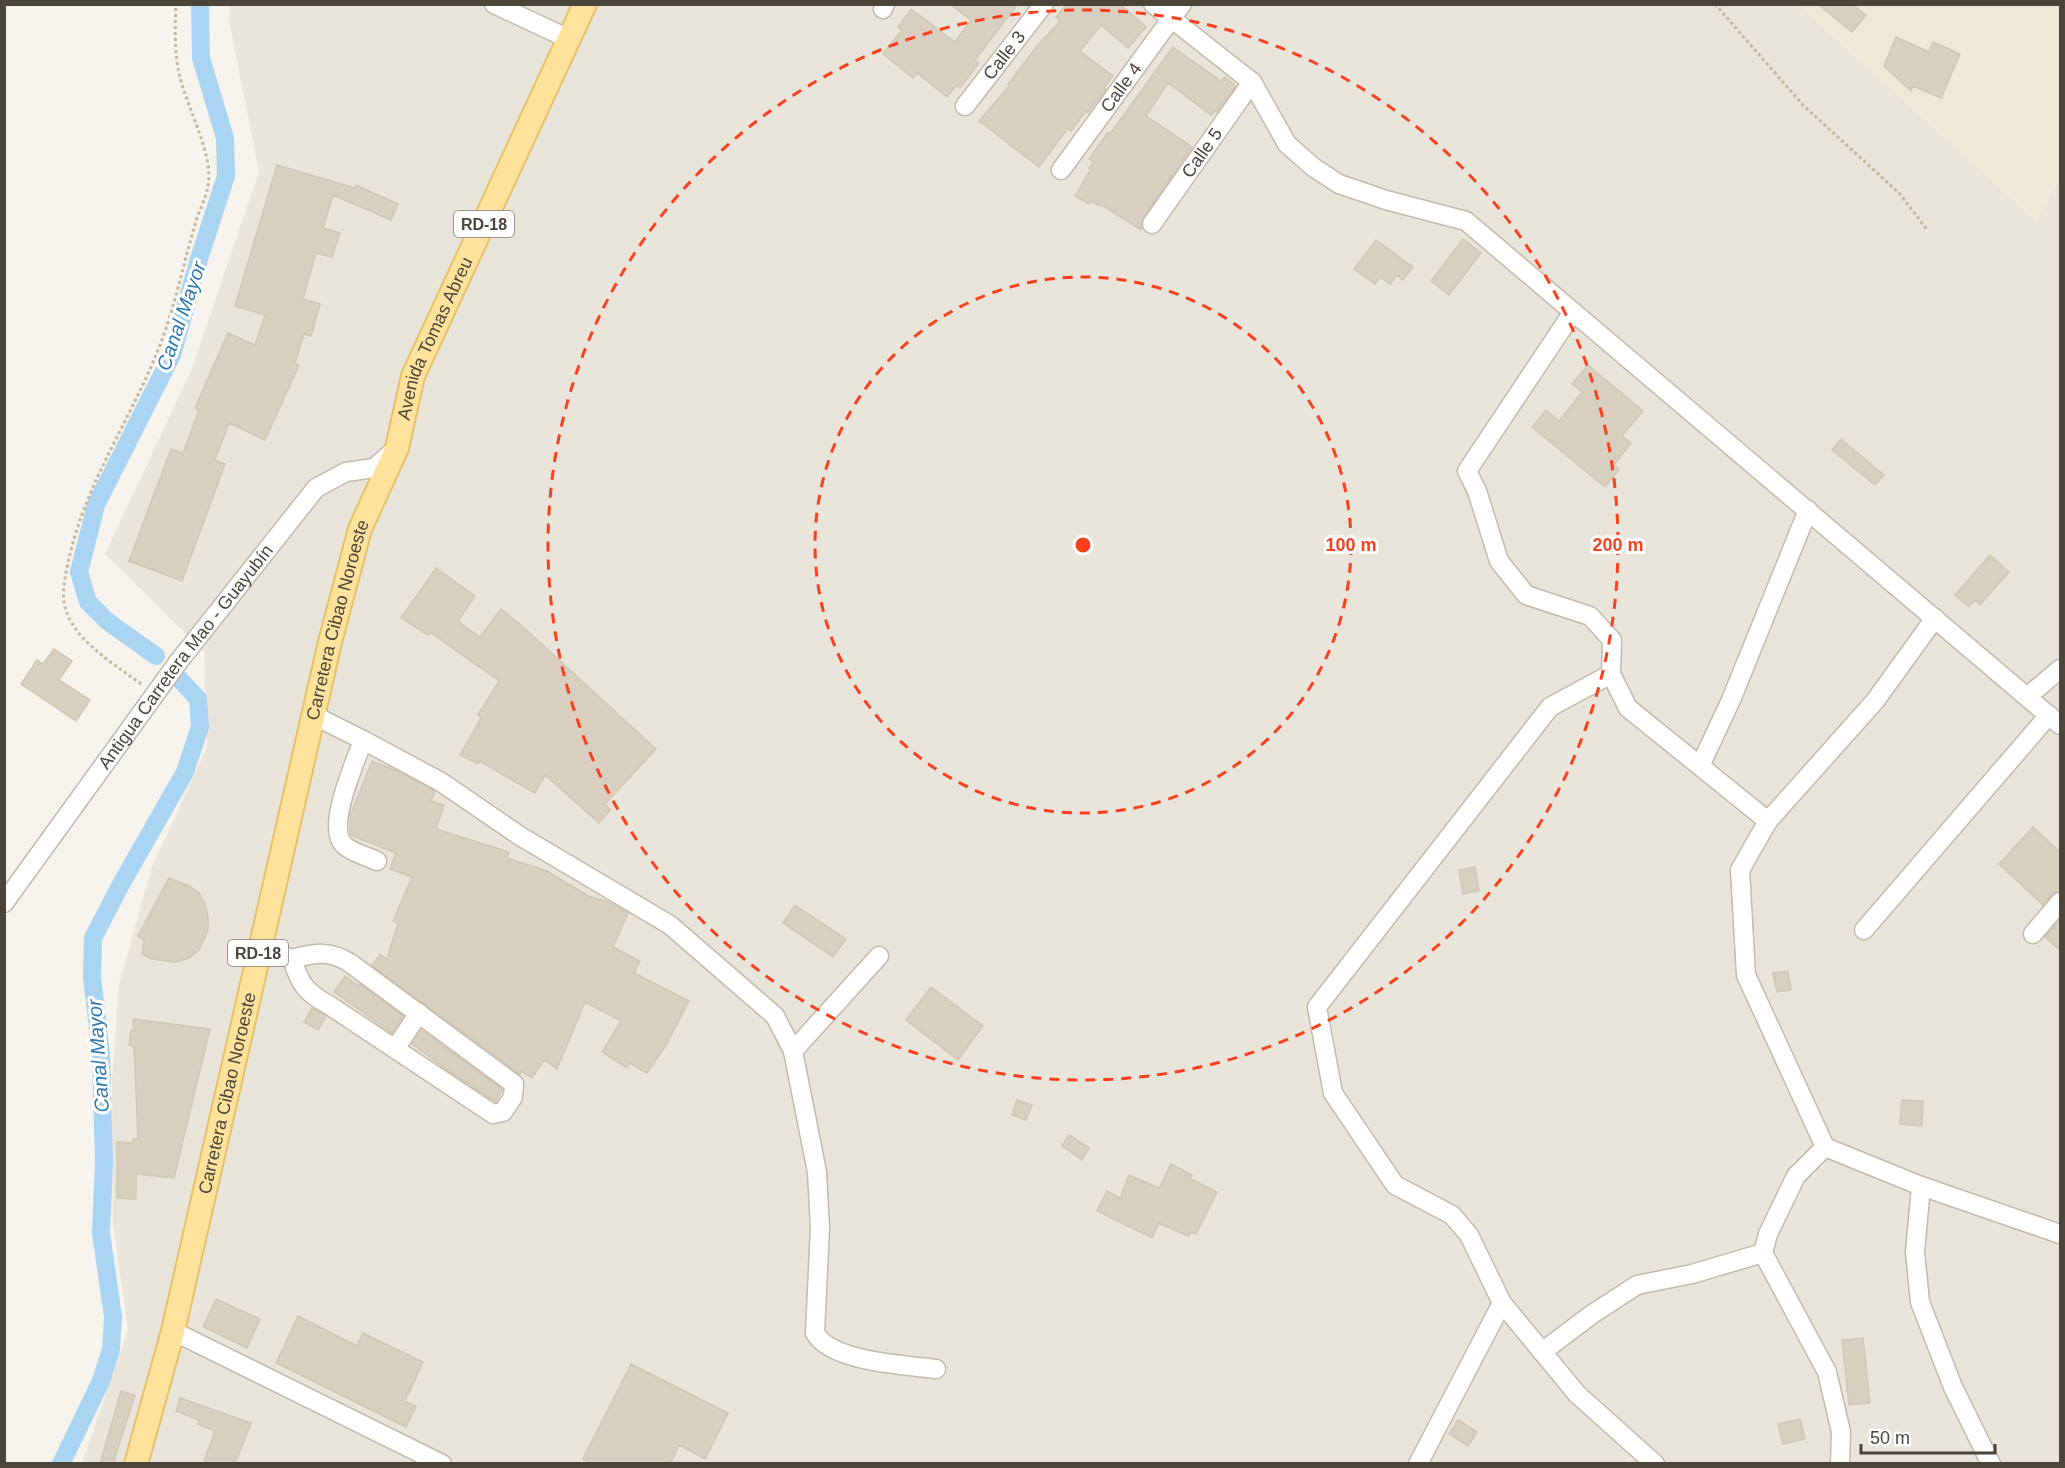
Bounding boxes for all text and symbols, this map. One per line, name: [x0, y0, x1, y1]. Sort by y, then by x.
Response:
street label: Calle 3: [979, 27, 1029, 84]
street label: Calle 4: [1096, 59, 1146, 116]
street label: Calle 5: [1178, 124, 1226, 182]
road number: RD-18: [454, 211, 514, 237]
street label: Avenida Tomas Abreu: [394, 254, 477, 422]
water label: Canal Mayor: [152, 258, 210, 373]
street label: Carretera Cibao Noroeste: [303, 516, 373, 722]
centre of rings: [1073, 535, 1093, 555]
text: 100 m: [1325, 535, 1377, 555]
text: 200 m: [1592, 535, 1644, 555]
street label: Antigua Carretera Mao - Guayubín: [94, 541, 277, 773]
road number: RD-18: [228, 940, 288, 966]
street label: Carretera Cibao Noroeste: [195, 990, 260, 1196]
water label: Canal Mayor: [83, 997, 113, 1113]
scale bar: [1861, 1417, 1994, 1455]
text: 50 m: [1870, 1428, 1910, 1448]

